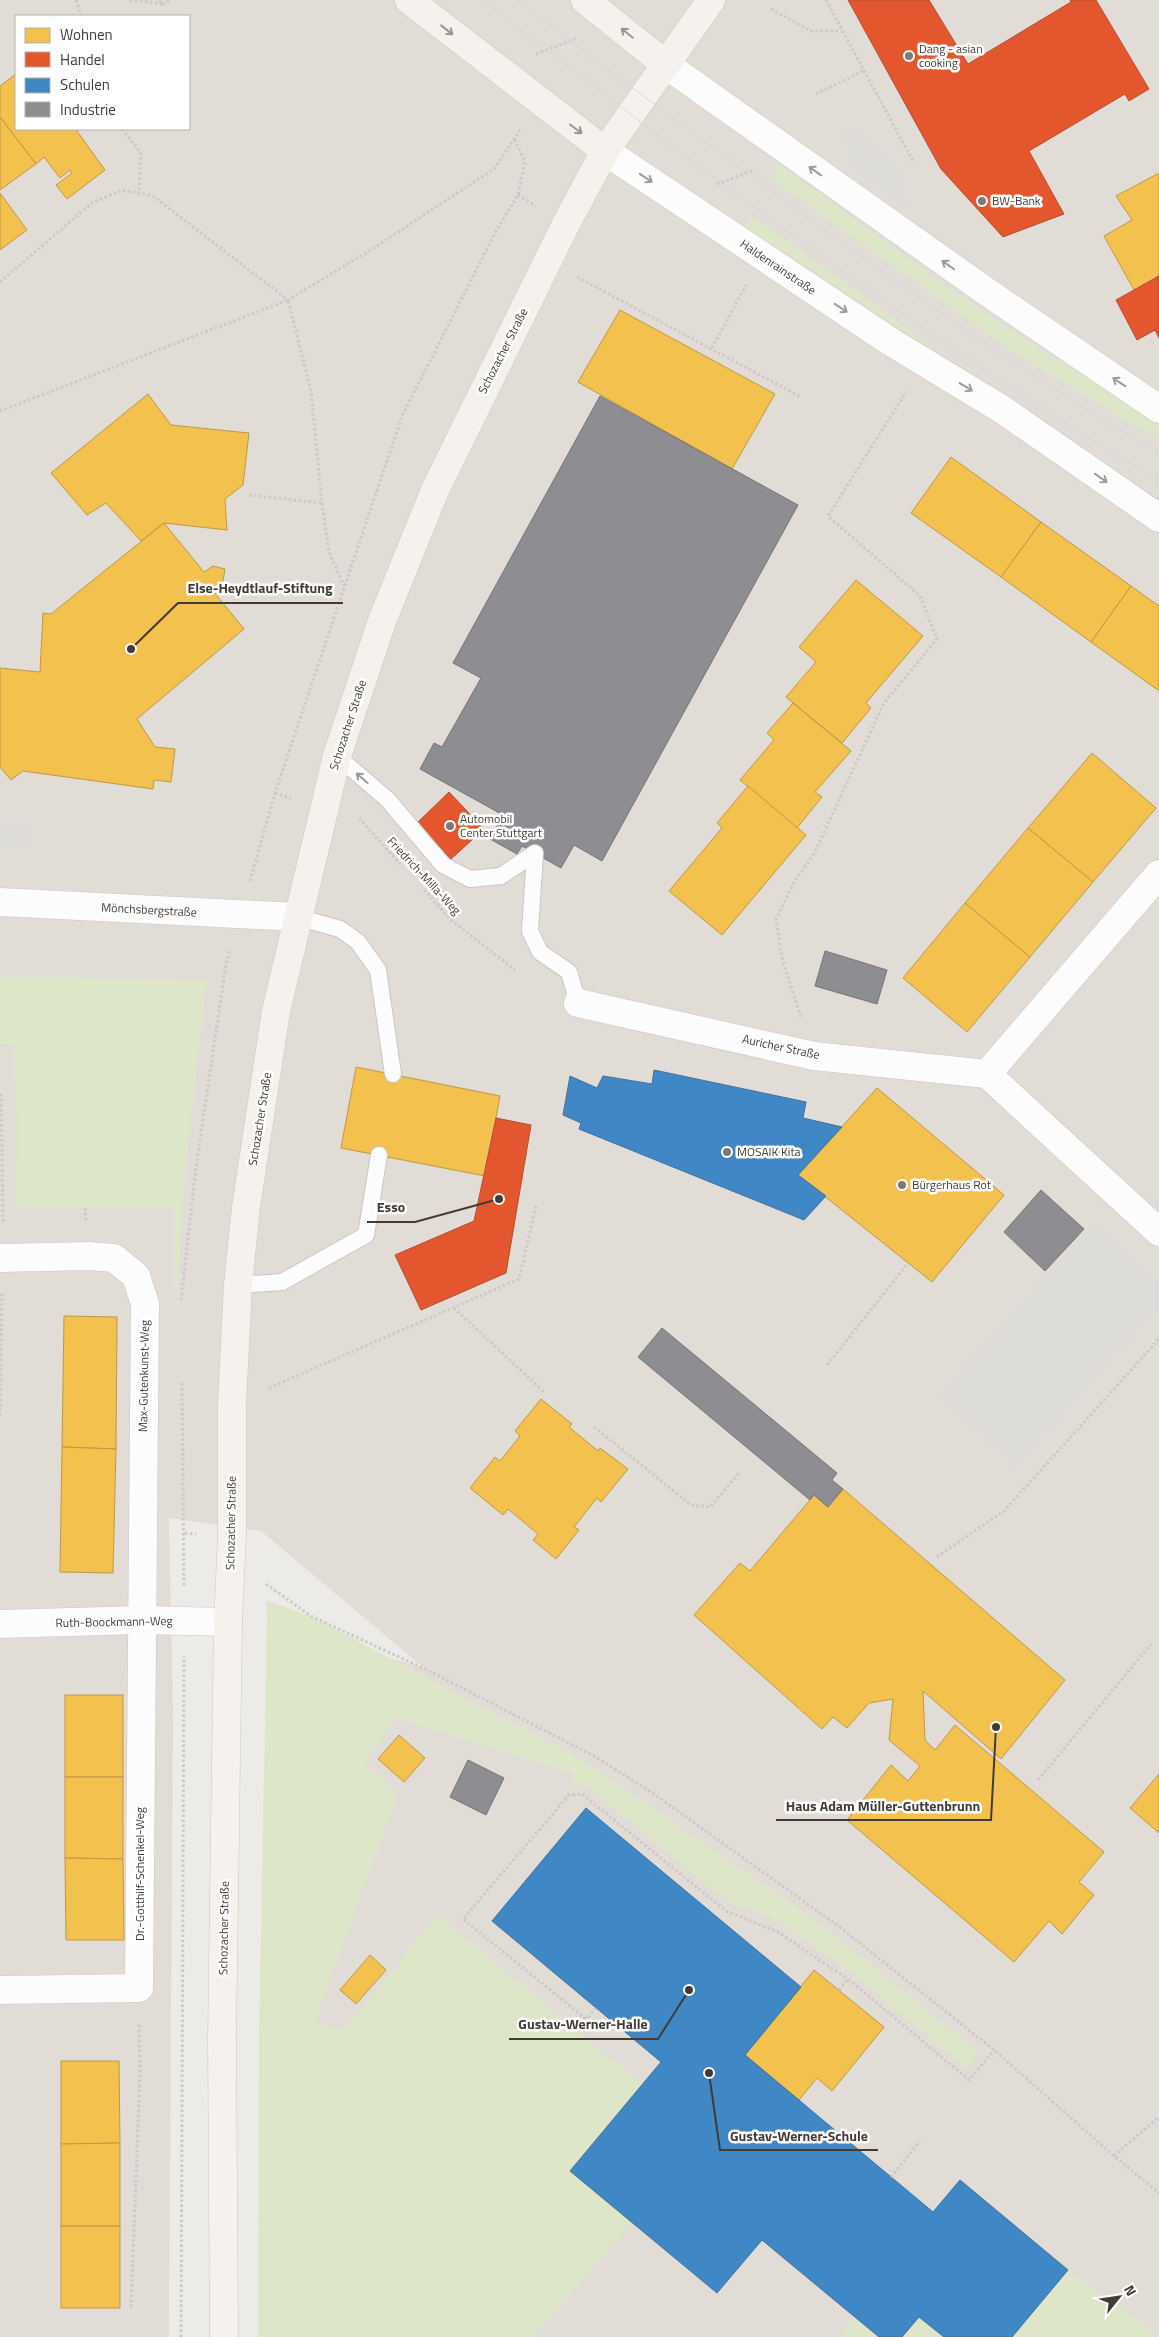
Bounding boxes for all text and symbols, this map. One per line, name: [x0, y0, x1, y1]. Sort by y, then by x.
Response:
legend: [15, 15, 190, 130]
text: Wohnen: [60, 23, 113, 46]
one-way arrow: [440, 25, 453, 36]
one-way arrow: [621, 28, 634, 39]
place label: Dang - asian cooking: [919, 39, 983, 72]
text: Handel: [60, 48, 105, 71]
marker: Dang - asian cooking: [903, 50, 915, 62]
text: Schulen: [60, 73, 110, 96]
text: Industrie: [60, 98, 116, 121]
one-way arrow: [569, 124, 583, 134]
one-way arrow: [808, 166, 822, 176]
one-way arrow: [639, 173, 653, 184]
place label: BW-Bank: [992, 191, 1041, 210]
marker: BW-Bank: [976, 195, 988, 207]
street label: Haldenrainstraße: [737, 234, 820, 299]
one-way arrow: [941, 260, 955, 270]
one-way arrow: [833, 303, 847, 313]
street label: Schozacher Straße: [473, 304, 532, 397]
one-way arrow: [1112, 377, 1126, 387]
one-way arrow: [958, 383, 972, 393]
one-way arrow: [1094, 473, 1108, 483]
callout: Else-Heydtlauf-Stiftung: [178, 574, 343, 603]
text: Else-Heydtlauf-Stiftung: [187, 577, 333, 598]
street label: Schozacher Straße: [324, 677, 371, 773]
one-way arrow: [356, 772, 369, 784]
place label: Automobil Center Stuttgart: [460, 809, 543, 842]
marker: Automobil Center Stuttgart: [444, 820, 456, 832]
street label: Friedrich-Milla-Weg: [383, 832, 466, 919]
street label: Mönchsbergstraße: [101, 898, 197, 921]
street label: Auricher Straße: [741, 1029, 822, 1064]
street label: Schozacher Straße: [243, 1071, 276, 1167]
place label: MOSAIK Kita: [737, 1142, 801, 1161]
marker: MOSAIK Kita: [721, 1146, 733, 1158]
place label: Bürgerhaus Rot: [912, 1175, 992, 1194]
marker: Bürgerhaus Rot: [896, 1179, 908, 1191]
callout: Esso: [367, 1193, 415, 1222]
text: Esso: [377, 1196, 405, 1217]
street label: Max-Gutenkunst-Weg: [133, 1320, 154, 1432]
street label: Schozacher Straße: [220, 1476, 241, 1570]
street label: Ruth-Boockmann-Weg: [55, 1611, 173, 1632]
callout: Haus Adam Müller-Guttenbrunn: [776, 1791, 991, 1820]
text: Haus Adam Müller-Guttenbrunn: [786, 1795, 980, 1816]
street label: Dr.-Gotthilf-Schenkel-Weg: [130, 1807, 149, 1941]
street label: Schozacher Straße: [213, 1881, 234, 1975]
callout: Gustav-Werner-Halle: [509, 2010, 658, 2039]
text: Gustav-Werner-Halle: [518, 2013, 648, 2034]
callout: Gustav-Werner-Schule: [720, 2121, 878, 2150]
text: Gustav-Werner-Schule: [730, 2125, 868, 2146]
north arrow: [1094, 2272, 1144, 2322]
text: N: [1119, 2281, 1142, 2300]

